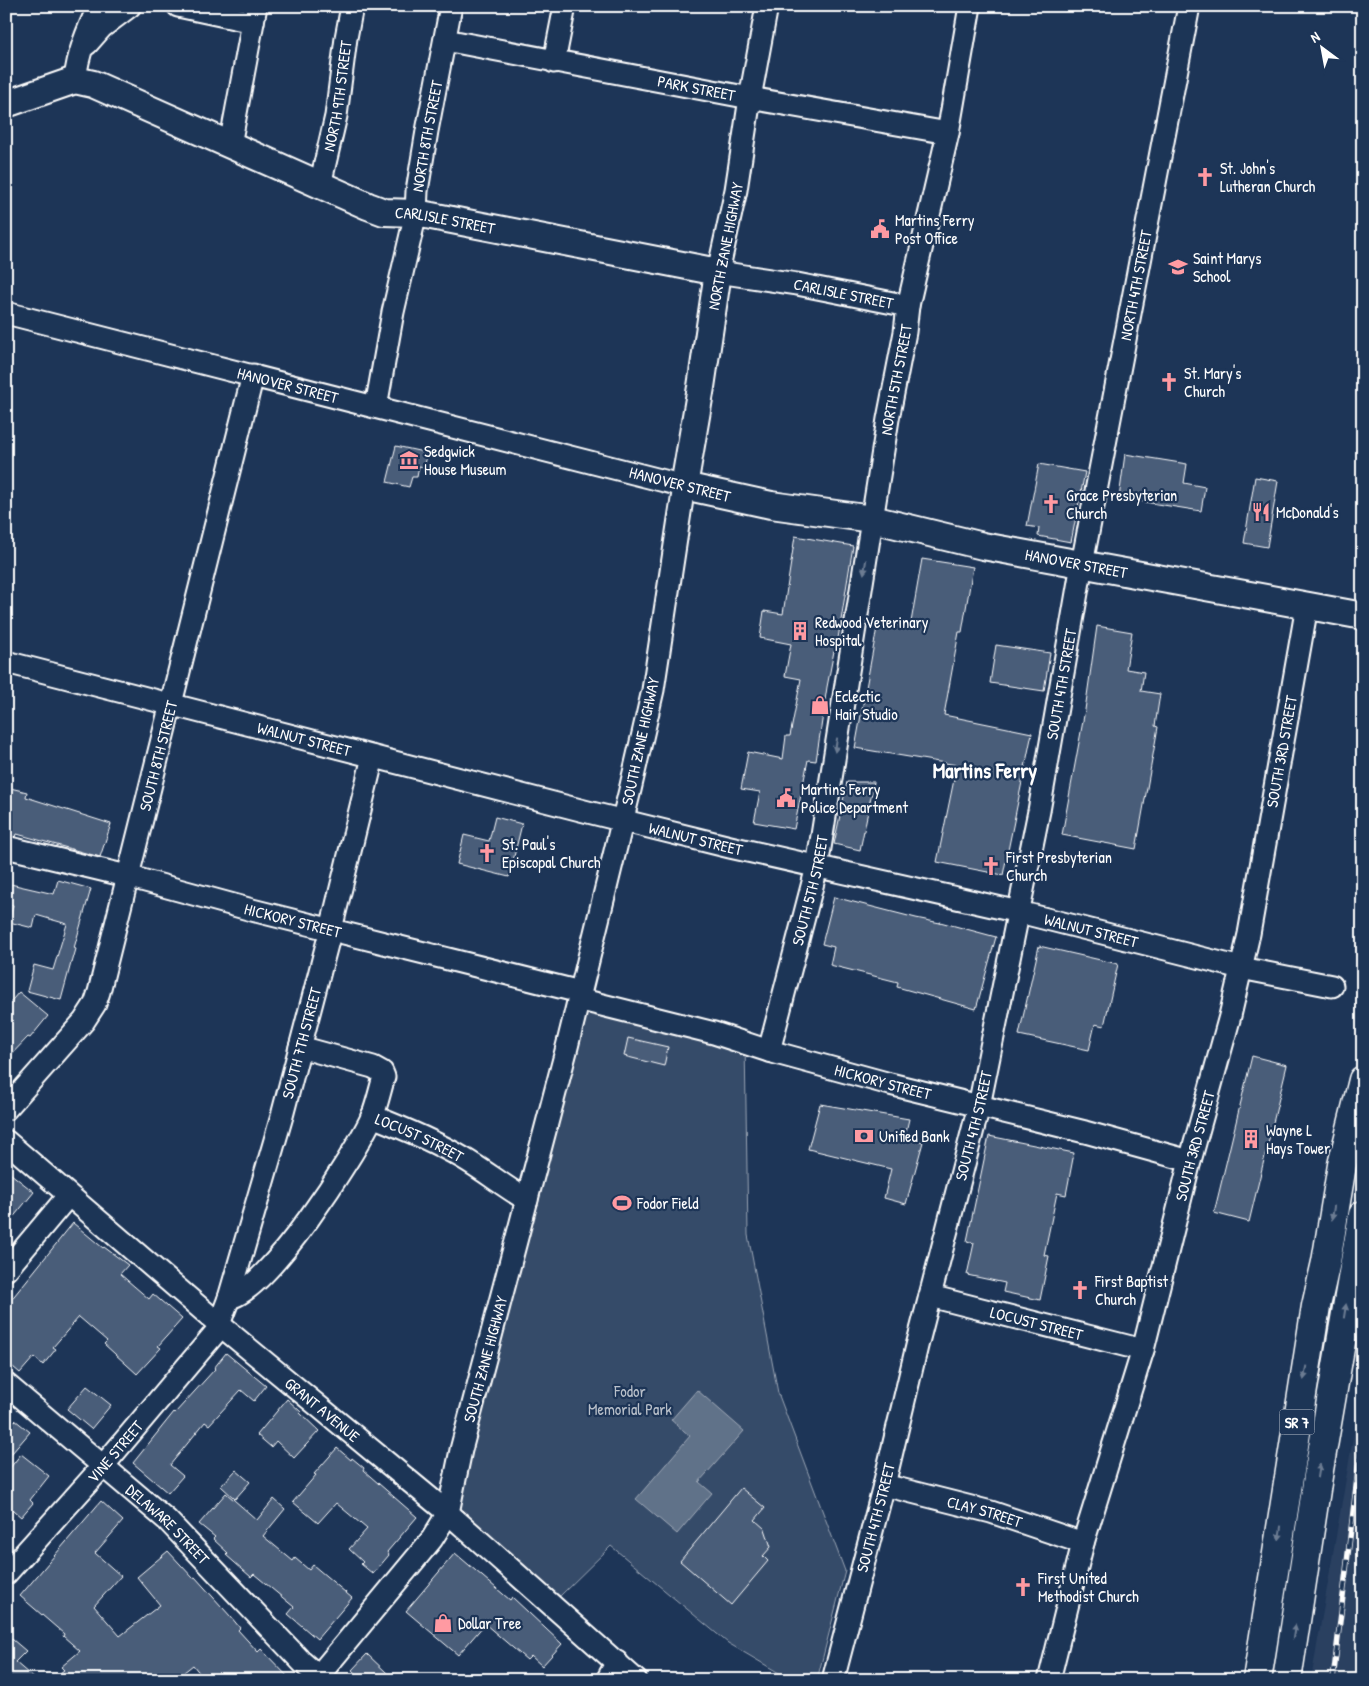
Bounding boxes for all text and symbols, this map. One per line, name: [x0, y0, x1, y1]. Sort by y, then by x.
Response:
north arrow: [1296, 22, 1346, 72]
text: N: [1307, 26, 1324, 47]
street label: NORTH 9TH STREET: [317, 39, 357, 153]
street label: PARK STREET: [656, 70, 738, 106]
street label: NORTH 8TH STREET: [406, 78, 448, 193]
place label: St. John's Lutheran Church: [1220, 157, 1316, 197]
church icon: St. John's Lutheran Church: [1194, 166, 1216, 188]
street label: NORTH ZANE HIGHWAY: [702, 180, 748, 312]
street label: CARLISLE STREET: [395, 201, 497, 239]
place label: Martins Ferry Post Office: [895, 209, 975, 249]
public building icon: Martins Ferry Post Office: [869, 218, 891, 240]
street label: NORTH 4TH STREET: [1114, 228, 1157, 342]
place label: Saint Marys School: [1193, 247, 1262, 287]
school or university icon: Saint Marys School: [1167, 256, 1189, 278]
street label: CARLISLE STREET: [792, 273, 896, 314]
street label: NORTH 5TH STREET: [875, 322, 917, 437]
street label: HANOVER STREET: [235, 361, 341, 409]
place label: St. Mary's Church: [1184, 362, 1241, 402]
church icon: St. Mary's Church: [1158, 371, 1180, 393]
place label: Sedgwick House Museum: [424, 440, 506, 480]
museum icon: Sedgwick House Museum: [398, 449, 420, 471]
street label: HANOVER STREET: [627, 461, 733, 507]
place label: Grace Presbyterian Church: [1066, 484, 1177, 524]
church icon: Grace Presbyterian Church: [1040, 493, 1062, 515]
restaurant icon: McDonald's: [1250, 501, 1272, 523]
place label: McDonald's: [1276, 501, 1339, 523]
street label: HANOVER STREET: [1023, 543, 1130, 583]
one-way arrow: [860, 559, 868, 575]
place label: Redwood Veterinary Hospital: [815, 611, 929, 651]
building icon: Redwood Veterinary Hospital: [789, 620, 811, 642]
street label: SOUTH 4TH STREET: [1041, 627, 1082, 741]
street label: SOUTH ZANE HIGHWAY: [616, 675, 664, 807]
place label: Eclectic Hair Studio: [835, 685, 898, 725]
street label: SOUTH 3RD STREET: [1261, 693, 1302, 809]
shop icon: Eclectic Hair Studio: [809, 694, 831, 716]
street label: SOUTH 8TH STREET: [134, 698, 182, 813]
street label: WALNUT STREET: [255, 716, 354, 762]
one-way arrow: [832, 737, 840, 753]
district label: Martins Ferry: [933, 756, 1037, 786]
place label: Martins Ferry Police Department: [801, 778, 908, 818]
public building icon: Martins Ferry Police Department: [775, 787, 797, 809]
street label: WALNUT STREET: [647, 816, 745, 861]
place label: St. Paul's Episcopal Church: [502, 833, 601, 873]
street label: SOUTH 5TH STREET: [786, 833, 833, 948]
church icon: St. Paul's Episcopal Church: [476, 842, 498, 864]
place label: First Presbyterian Church: [1005, 846, 1112, 886]
church icon: First Presbyterian Church: [980, 855, 1002, 877]
street label: HICKORY STREET: [242, 897, 344, 943]
street label: WALNUT STREET: [1042, 908, 1141, 953]
street label: SOUTH 7TH STREET: [276, 984, 326, 1101]
street label: HICKORY STREET: [832, 1058, 934, 1105]
street label: SOUTH 4TH STREET: [949, 1068, 997, 1183]
street label: SOUTH 3RD STREET: [1170, 1088, 1220, 1203]
street label: LOCUST STREET: [372, 1107, 468, 1167]
place label: Wayne L Hays Tower: [1266, 1119, 1330, 1159]
bank icon: Unified Bank: [853, 1125, 875, 1147]
place label: Unified Bank: [879, 1125, 950, 1147]
building icon: Wayne L Hays Tower: [1240, 1128, 1262, 1150]
sports icon: Fodor Field: [611, 1192, 633, 1214]
place label: Fodor Field: [636, 1192, 698, 1214]
one-way arrow: [1329, 1205, 1337, 1221]
place label: First Baptist Church: [1094, 1270, 1169, 1310]
church icon: First Baptist Church: [1069, 1279, 1091, 1301]
street label: SOUTH ZANE HIGHWAY: [458, 1293, 512, 1425]
street label: LOCUST STREET: [988, 1301, 1086, 1345]
one-way arrow: [1342, 1302, 1350, 1318]
one-way arrow: [1301, 1365, 1309, 1381]
street label: GRANT AVENUE: [280, 1372, 364, 1447]
park label: Fodor Memorial Park: [588, 1380, 672, 1420]
road number: SR 7: [1280, 1410, 1314, 1434]
street label: VINE STREET: [82, 1415, 148, 1488]
street label: SOUTH 4TH STREET: [851, 1460, 900, 1575]
one-way arrow: [1315, 1463, 1323, 1479]
street label: DELAWARE STREET: [121, 1479, 215, 1569]
street label: CLAY STREET: [945, 1490, 1025, 1533]
one-way arrow: [1275, 1526, 1283, 1542]
place label: First United Methodist Church: [1037, 1567, 1139, 1607]
church icon: First United Methodist Church: [1012, 1576, 1034, 1598]
shop icon: Dollar Tree: [432, 1612, 454, 1634]
place label: Dollar Tree: [458, 1612, 522, 1634]
one-way arrow: [1291, 1623, 1299, 1639]

